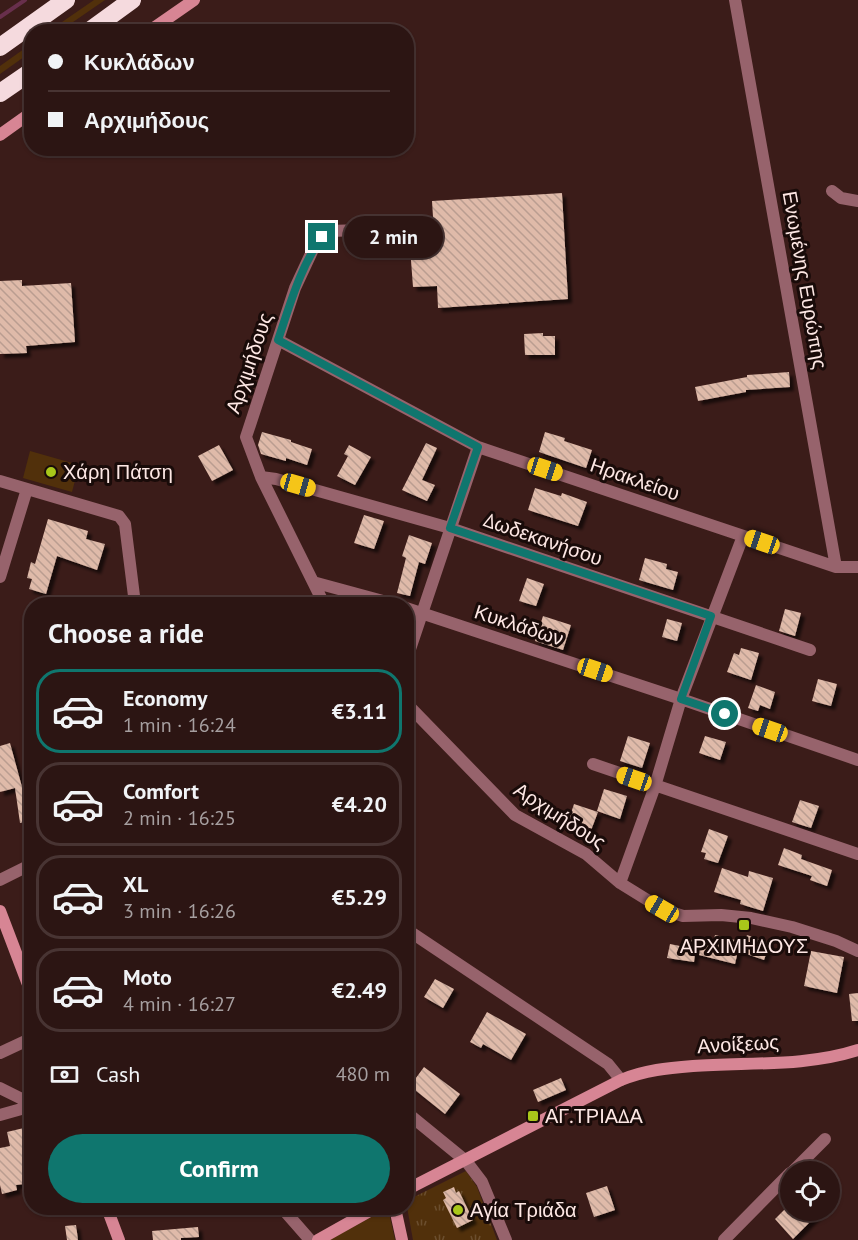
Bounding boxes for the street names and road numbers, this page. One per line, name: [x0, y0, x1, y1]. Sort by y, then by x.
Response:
street label: Ενωμένης Ευρώπης: [777, 189, 834, 371]
street label: Αρχιμήδους: [220, 309, 278, 417]
street label: Ηρακλείου: [587, 452, 683, 506]
street label: Δωδεκανήσου: [480, 507, 606, 571]
street label: Κυκλάδων: [471, 598, 567, 652]
street label: Αρχιμήδους: [509, 777, 611, 856]
street label: Ανοίξεως: [697, 1029, 780, 1059]

